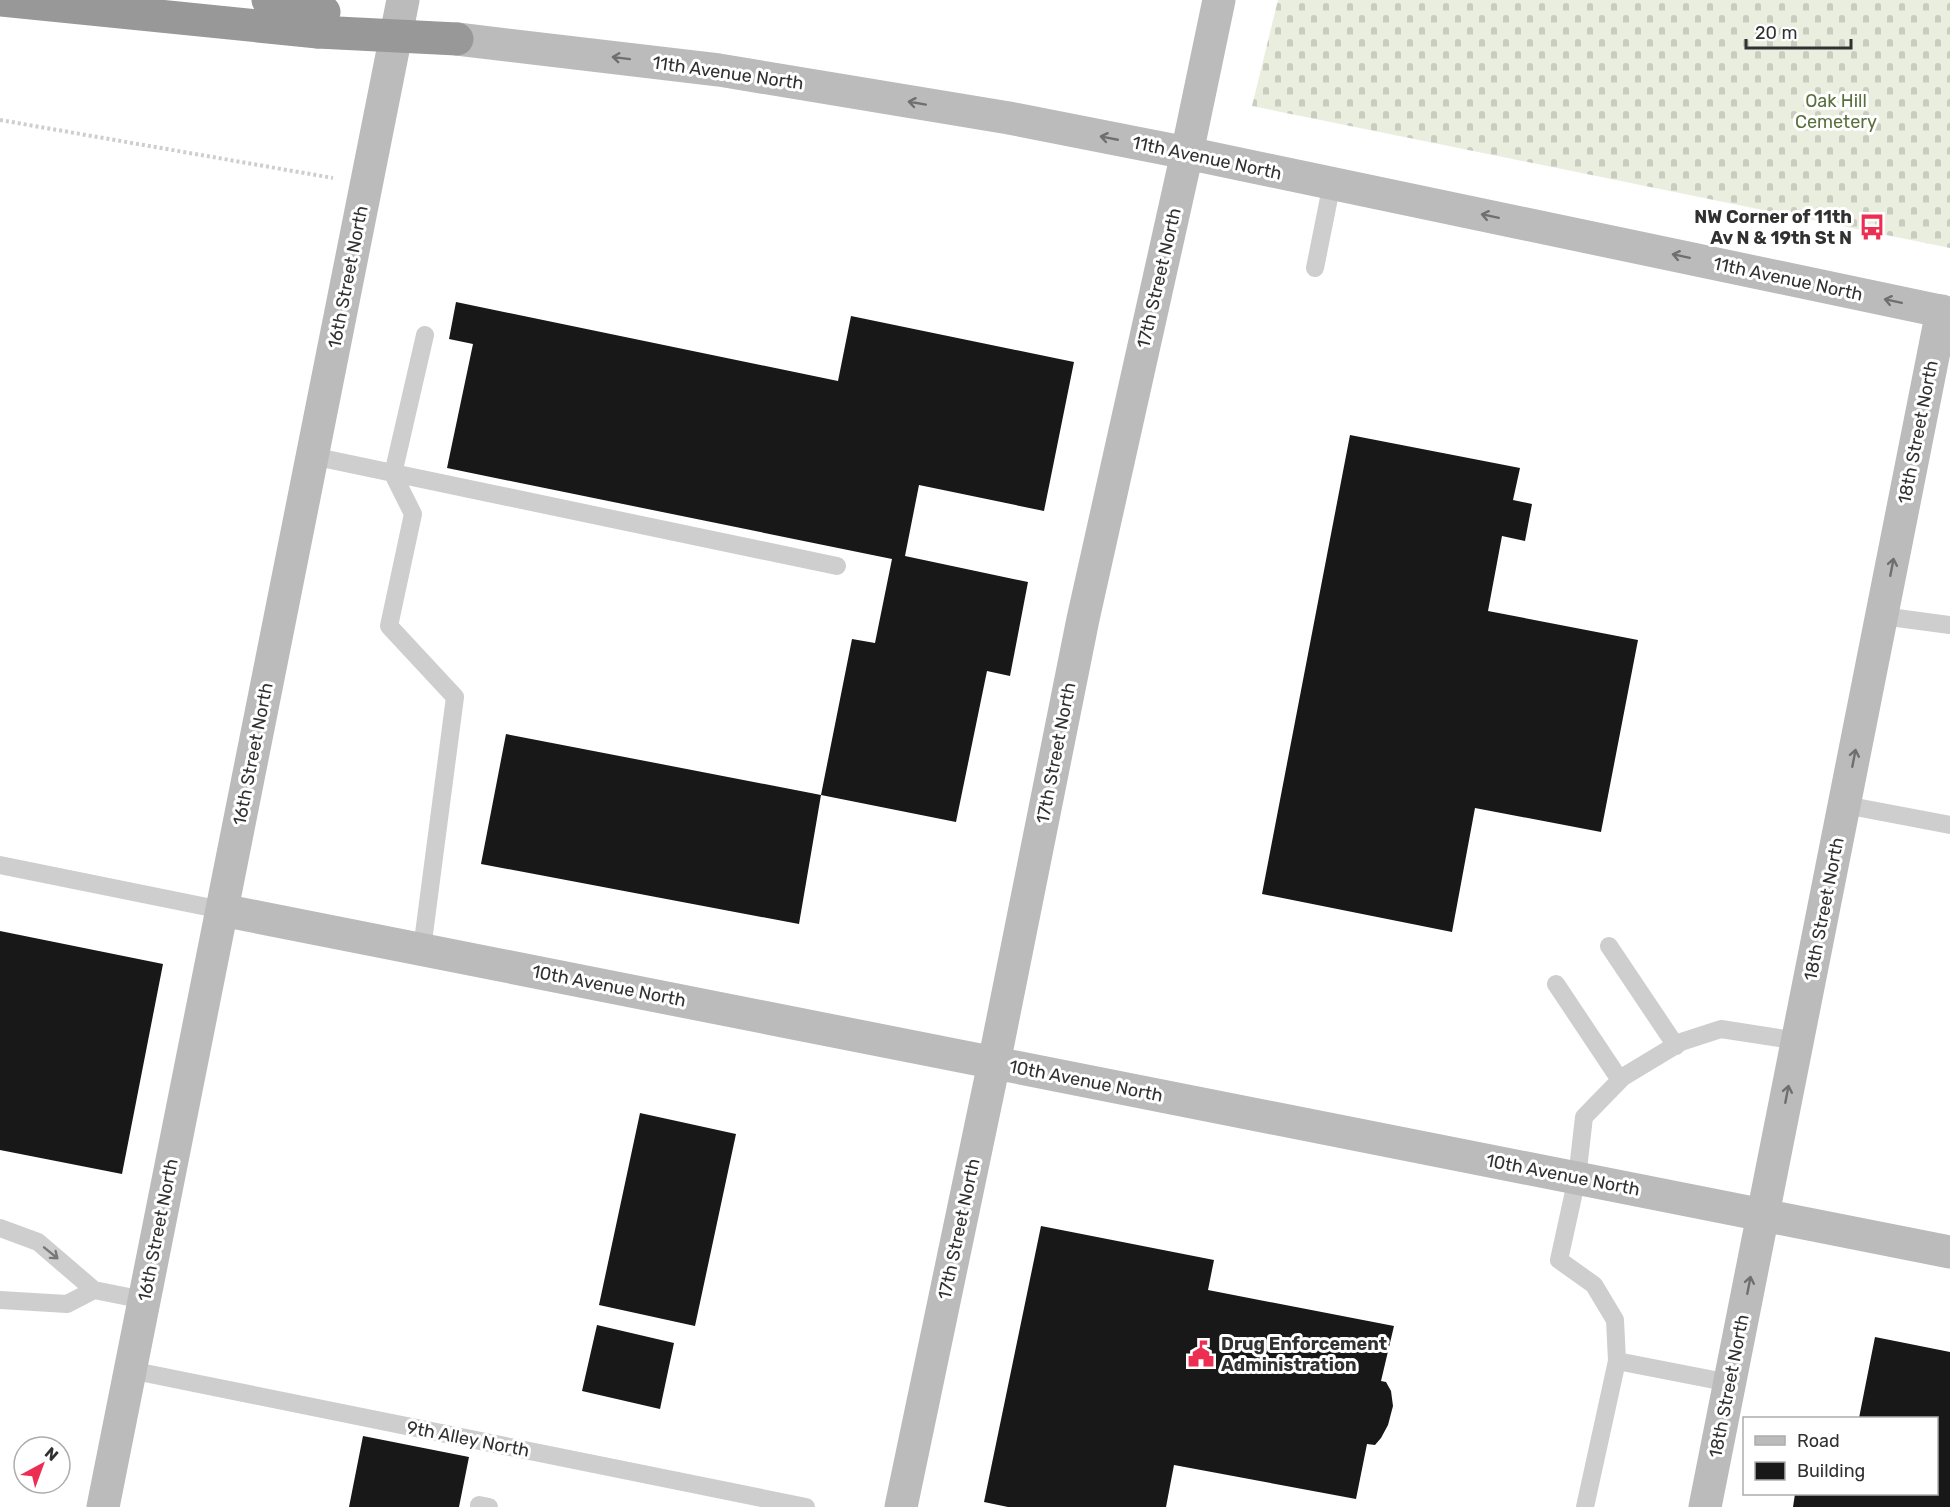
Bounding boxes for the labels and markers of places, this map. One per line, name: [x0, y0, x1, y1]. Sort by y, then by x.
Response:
place label: NW Corner of 11th Av N & 19th St N: [1694, 206, 1852, 249]
bus stop icon: NW Corner of 11th Av N & 19th St N: [1857, 212, 1887, 242]
place label: Drug Enforcement Administration: [1221, 1333, 1387, 1376]
public building icon: Drug Enforcement Administration: [1186, 1339, 1216, 1369]

